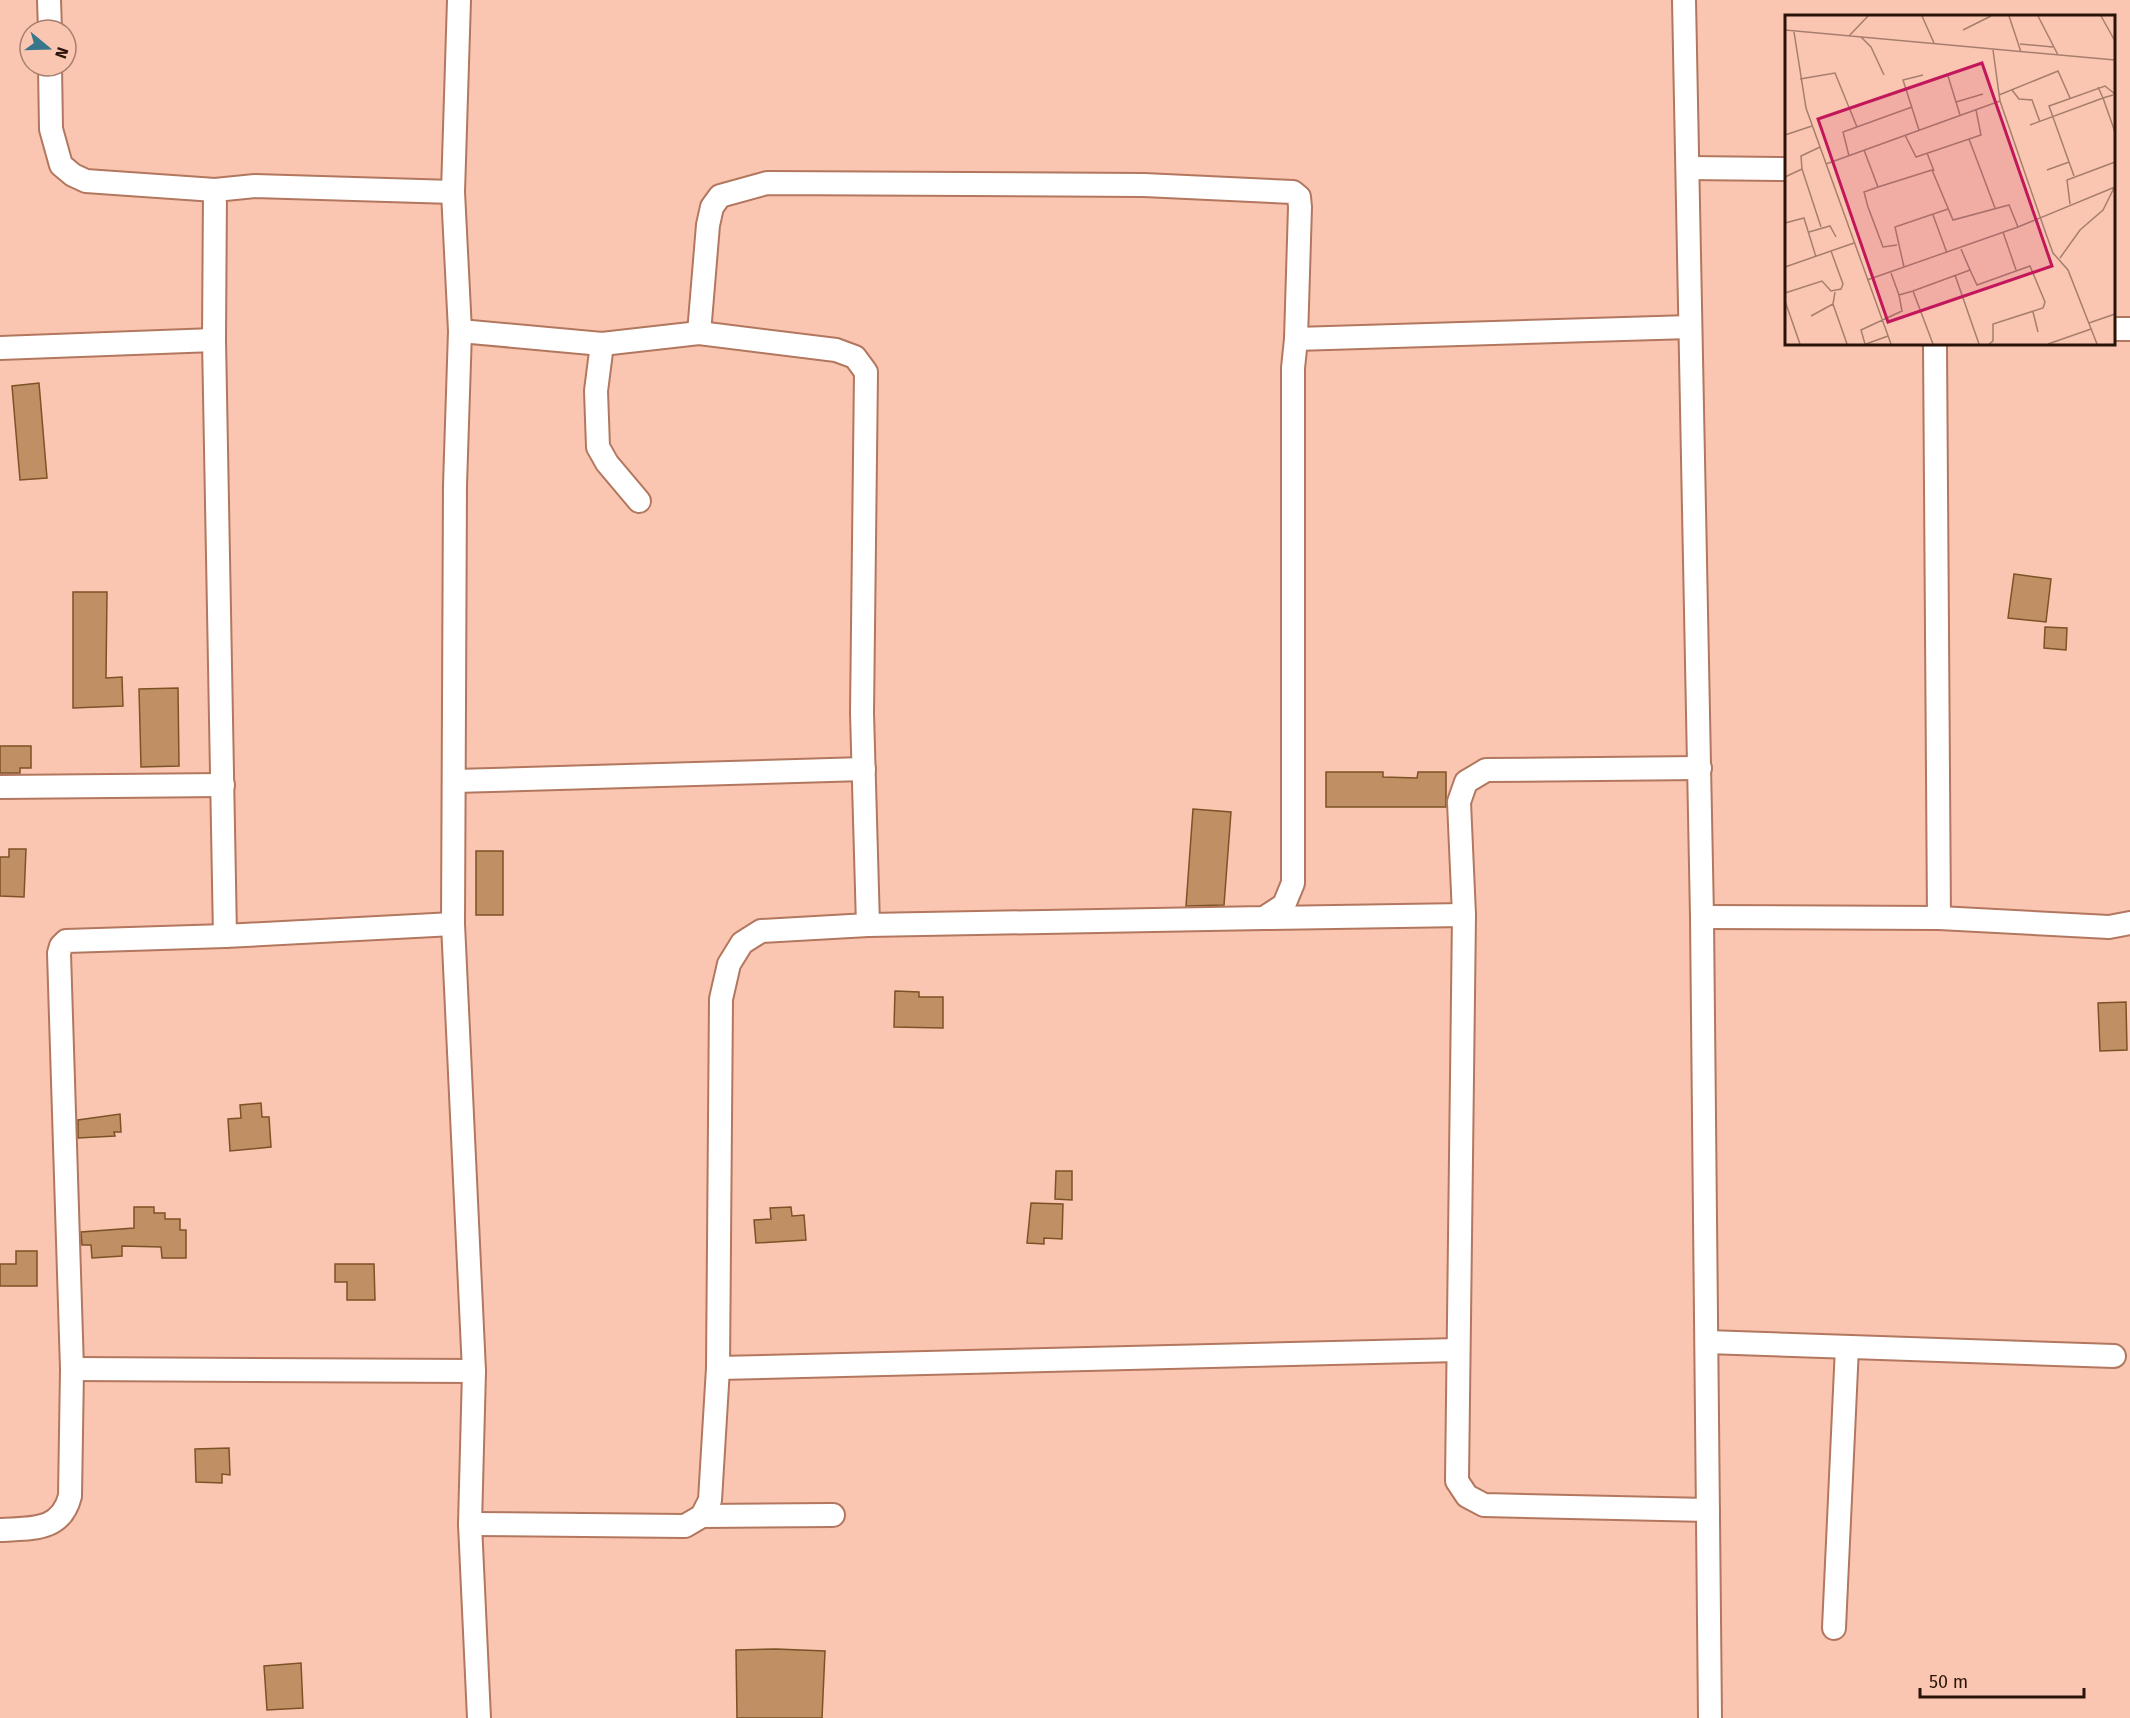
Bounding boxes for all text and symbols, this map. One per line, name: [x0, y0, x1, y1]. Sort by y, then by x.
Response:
inset map: [1785, 15, 2115, 345]
north arrow: [18, 18, 78, 78]
text: N: [51, 45, 72, 61]
scale bar: [1920, 1661, 2084, 1699]
text: 50 m: [1929, 1671, 1968, 1693]

